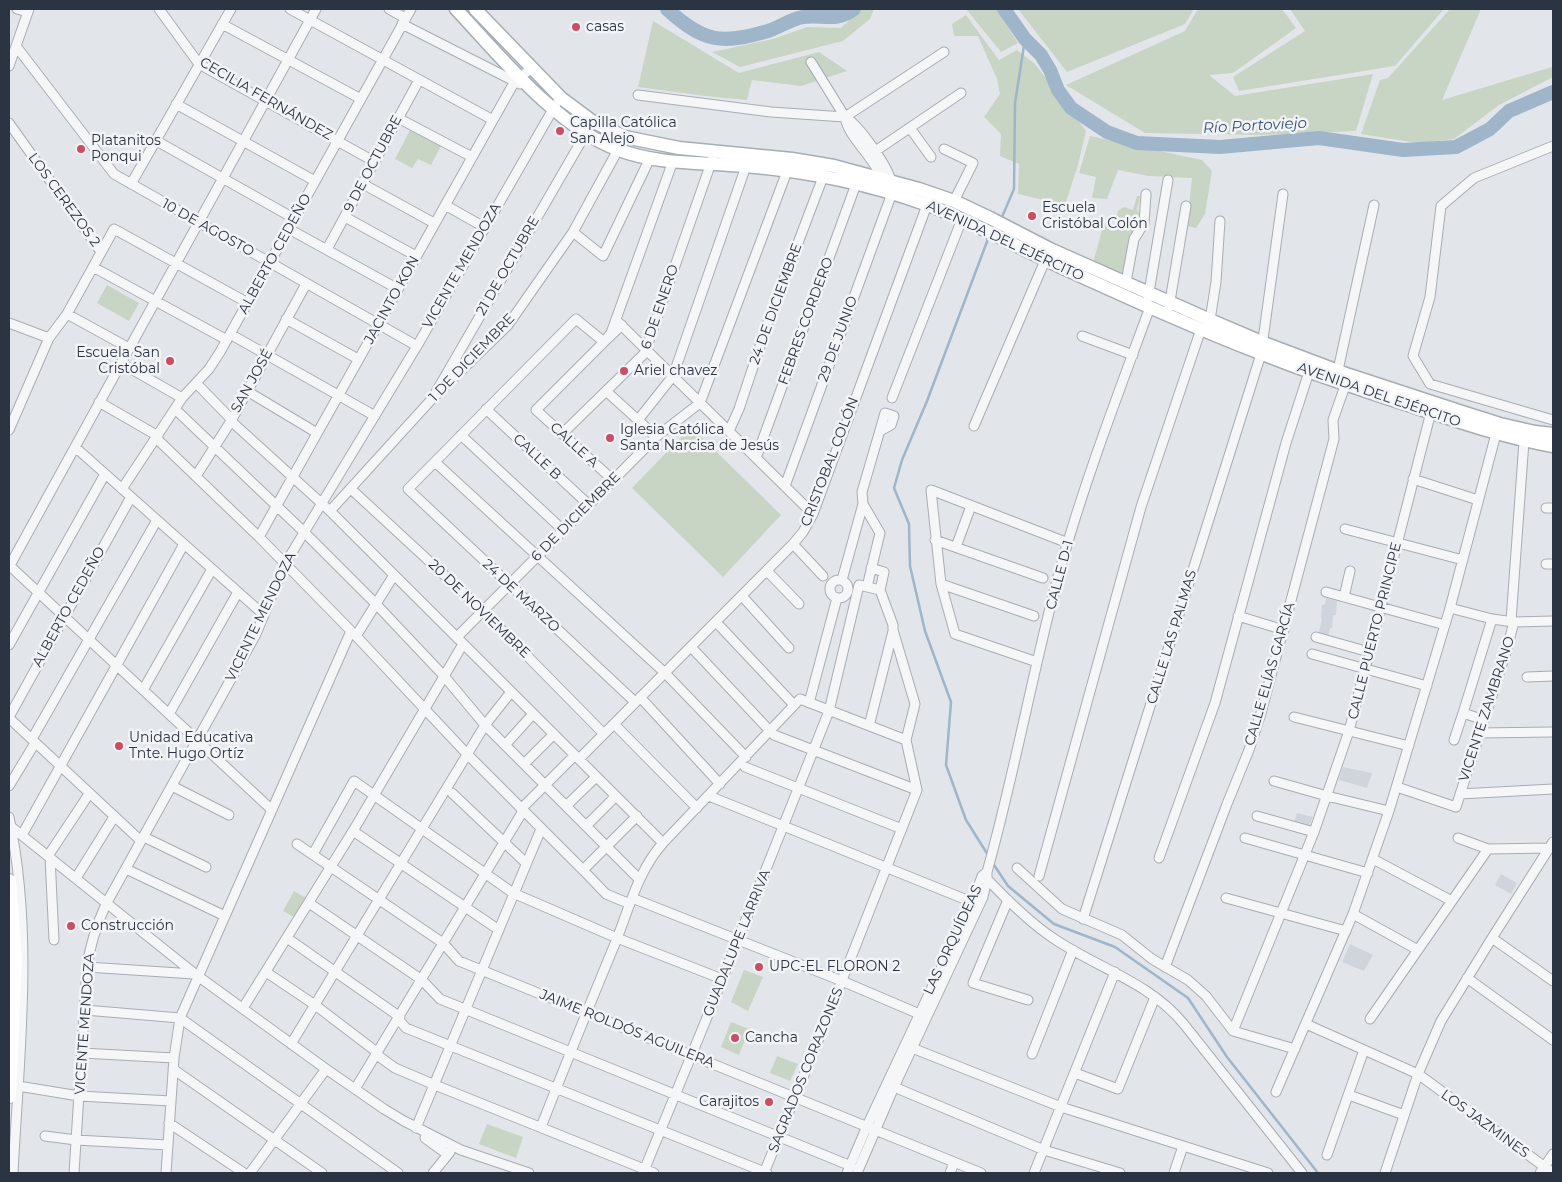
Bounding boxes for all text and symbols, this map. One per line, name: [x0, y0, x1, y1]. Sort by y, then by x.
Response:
place label: casas: [586, 19, 624, 35]
marker: casas: [570, 21, 582, 33]
street label: CECILIA FERNÁNDEZ: [197, 54, 335, 144]
street label: 9 DE OCTUBRE: [340, 113, 406, 215]
water label: Río Portoviejo: [1203, 114, 1307, 138]
place label: Capilla Católica San Alejo: [570, 115, 677, 148]
marker: Capilla Católica San Alejo: [554, 125, 566, 137]
place label: Platanitos Ponqui: [91, 133, 161, 166]
marker: Platanitos Ponqui: [75, 143, 87, 155]
street label: LOS CEREZOS 2: [24, 150, 104, 250]
street label: ALBERTO CEDEÑO: [235, 191, 315, 317]
street label: 10 DE AGOSTO: [159, 196, 257, 260]
street label: AVENIDA DEL EJÉRCITO: [924, 197, 1086, 285]
street label: VICENTE MENDOZA: [419, 200, 505, 332]
place label: Escuela Cristóbal Colón: [1042, 200, 1148, 232]
marker: Escuela Cristóbal Colón: [1026, 210, 1038, 222]
street label: 21 DE OCTUBRE: [473, 213, 543, 319]
street label: 24 DE DICIEMBRE: [746, 241, 806, 367]
street label: JACINTO KON: [361, 253, 423, 347]
street label: FEBRES CORDERO: [775, 255, 837, 387]
street label: 6 DE ENERO: [638, 262, 682, 352]
street label: 29 DE JUNIO: [815, 294, 861, 384]
street label: 1 DE DICIEMBRE: [426, 310, 518, 406]
place label: Escuela San Cristóbal: [76, 345, 160, 378]
street label: SAN JOSÉ: [228, 346, 276, 416]
marker: Escuela San Cristóbal: [164, 355, 176, 367]
street label: AVENIDA DEL EJÉRCITO: [1295, 359, 1463, 431]
place label: Ariel chavez: [634, 363, 717, 379]
marker: Ariel chavez: [618, 365, 630, 377]
street label: CRISTOBAL COLÓN: [798, 395, 862, 529]
street label: CALLE A: [546, 419, 602, 471]
place label: Iglesia Católica Santa Narcisa de Jesús: [620, 422, 779, 454]
street label: CALLE B: [509, 430, 565, 484]
marker: Iglesia Católica Santa Narcisa de Jesús: [604, 432, 616, 444]
street label: 6 DE DICIEMBRE: [528, 469, 624, 565]
street label: CALLE D-1: [1043, 538, 1077, 612]
street label: CALLE PUERTO PRINCIPE: [1345, 541, 1405, 721]
street label: ALBERTO CEDEÑO: [29, 544, 109, 670]
street label: VICENTE MENDOZA: [222, 550, 300, 684]
street label: 20 DE NOVIEMBRE: [425, 556, 533, 662]
street label: 24 DE MARZO: [479, 556, 563, 636]
street label: CALLE LAS PALMAS: [1144, 568, 1200, 706]
street label: CALLE ELÍAS GARCÍA: [1241, 600, 1299, 748]
street label: VICENTE ZAMBRANO: [1456, 634, 1518, 784]
place label: Unidad Educativa Tnte. Hugo Ortíz: [129, 730, 254, 762]
marker: Unidad Educativa Tnte. Hugo Ortíz: [113, 740, 125, 752]
street label: GUADALUPE LARRIVA: [700, 867, 774, 1019]
street label: LAS ORQUÍDEAS: [920, 882, 986, 998]
place label: Construcción: [81, 918, 174, 934]
marker: Construcción: [65, 920, 77, 932]
street label: VICENTE MENDOZA: [72, 953, 98, 1095]
place label: UPC-EL FLORON 2: [769, 959, 900, 975]
marker: UPC-EL FLORON 2: [753, 961, 765, 973]
street label: SAGRADOS CORAZONES: [765, 985, 847, 1155]
street label: JAIME ROLDÓS AGUILERA: [537, 986, 717, 1072]
place label: Cancha: [745, 1030, 798, 1046]
marker: Cancha: [729, 1032, 741, 1044]
street label: LOS JAZMINES: [1438, 1086, 1532, 1162]
place label: Carajitos: [699, 1094, 759, 1110]
marker: Carajitos: [763, 1096, 775, 1108]

